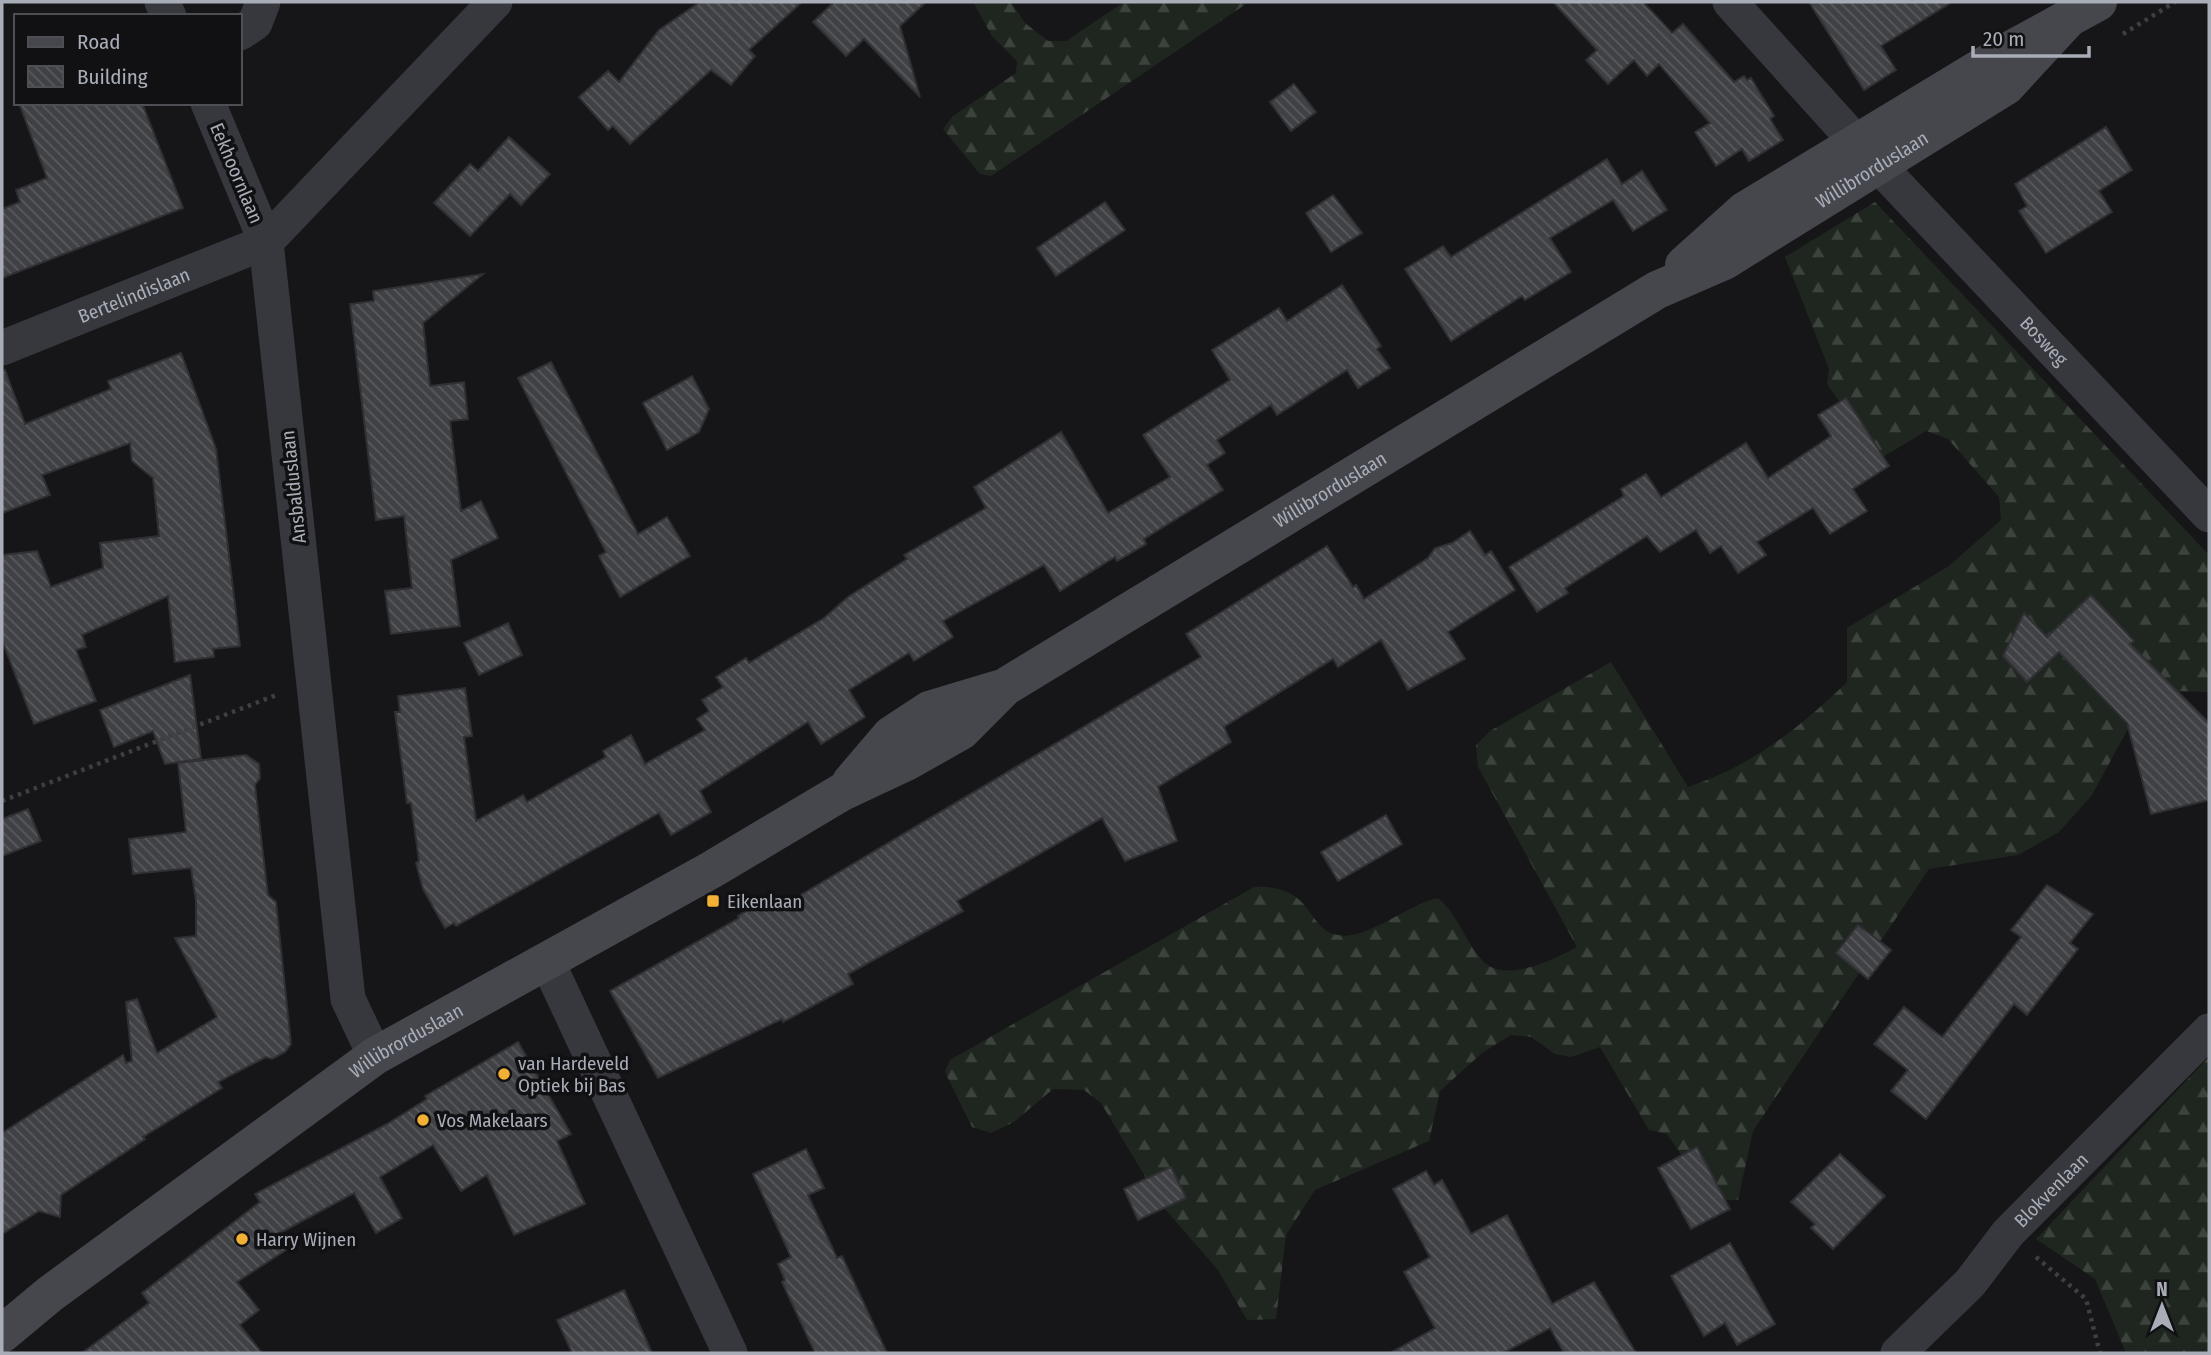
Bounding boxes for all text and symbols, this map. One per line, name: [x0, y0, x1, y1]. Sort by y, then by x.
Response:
legend: [14, 14, 242, 105]
scale bar: [1973, 14, 2088, 58]
text: 20 m: [1983, 26, 2024, 52]
text: Road: [77, 29, 121, 55]
text: Building: [77, 64, 148, 90]
street label: Eekhoornlaan: [205, 120, 268, 227]
street label: Willibrorduslaan: [1811, 126, 1932, 213]
street label: Bertelindislaan: [75, 263, 193, 328]
street label: Bosweg: [2015, 312, 2072, 371]
street label: Ansbalduslaan: [276, 429, 311, 545]
street label: Willibrorduslaan: [1269, 447, 1391, 533]
place label: Eikenlaan: [727, 890, 802, 913]
marker: Eikenlaan: [705, 893, 721, 909]
street label: Willibrorduslaan: [345, 999, 467, 1083]
place label: van Hardeveld Optiek bij Bas: [518, 1052, 629, 1097]
marker: van Hardeveld Optiek bij Bas: [496, 1066, 512, 1082]
place label: Vos Makelaars: [437, 1109, 548, 1132]
marker: Vos Makelaars: [415, 1112, 431, 1128]
street label: Blokvenlaan: [2009, 1148, 2093, 1232]
place label: Harry Wijnen: [256, 1228, 356, 1251]
marker: Harry Wijnen: [234, 1231, 250, 1247]
north arrow: [2127, 1271, 2197, 1341]
text: N: [2156, 1278, 2168, 1301]

